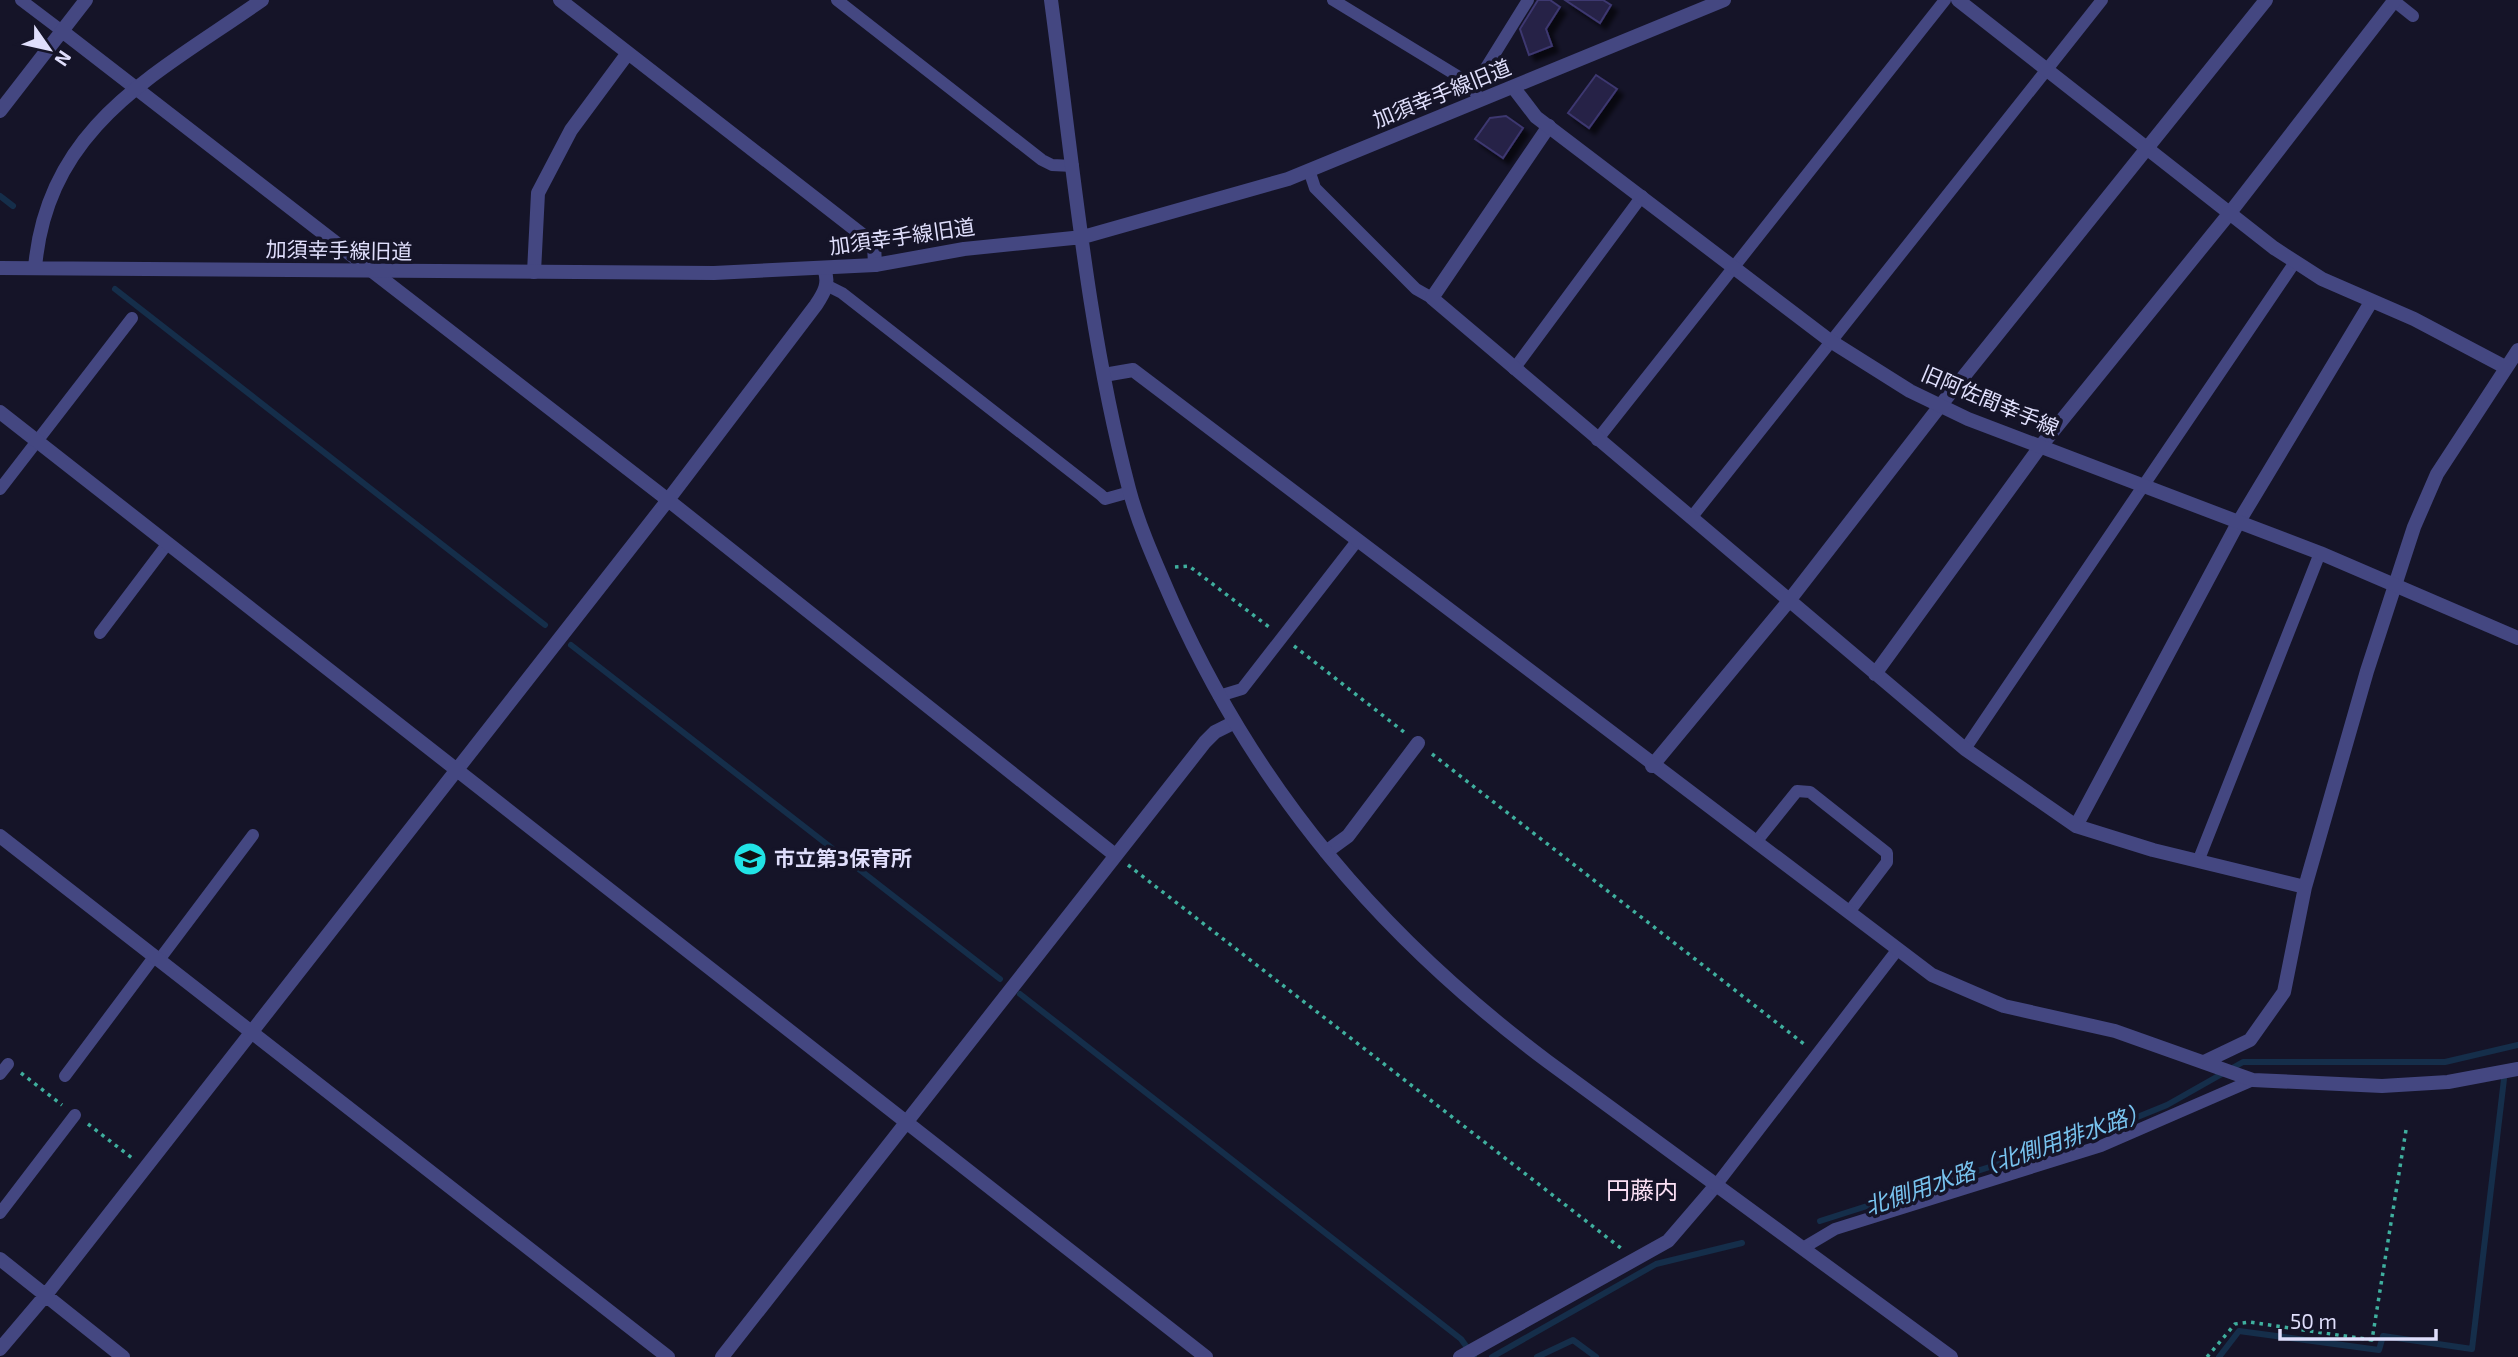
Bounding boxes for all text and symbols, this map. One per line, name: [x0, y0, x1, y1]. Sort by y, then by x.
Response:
north arrow: [14, 14, 84, 84]
text: N: [50, 47, 77, 71]
street label: 加須幸手線旧道: [1369, 53, 1514, 132]
street label: 加須幸手線旧道: [827, 213, 976, 258]
street label: 加須幸手線旧道: [265, 236, 413, 263]
street label: 旧阿佐間幸手線: [1918, 359, 2063, 440]
school or university icon: 市立第3保育所: [731, 840, 769, 878]
place label: 市立第3保育所: [774, 845, 912, 870]
water label: 北側用水路（北側用排水路）: [1861, 1096, 2153, 1220]
district label: 円藤内: [1606, 1175, 1678, 1204]
scale bar: [2280, 1298, 2436, 1342]
text: 50 m: [2290, 1308, 2337, 1333]

